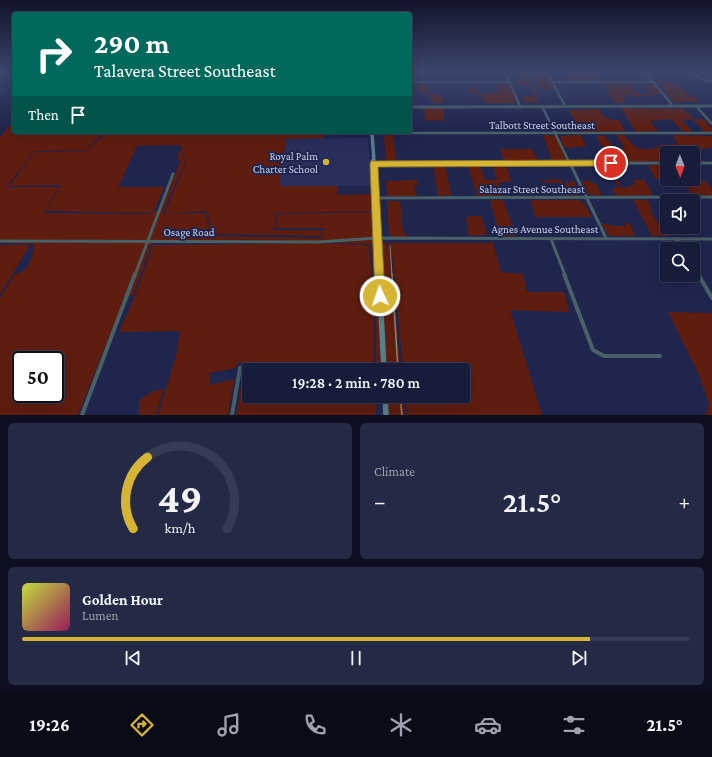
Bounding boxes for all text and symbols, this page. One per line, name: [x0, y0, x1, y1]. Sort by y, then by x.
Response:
icon: right: [28, 28, 80, 80]
text: 290 m: [94, 28, 170, 59]
text: Talavera Street Southeast: [94, 61, 276, 81]
icon: arrive: [67, 104, 89, 126]
text: Then: [28, 107, 59, 123]
street label: Talbott Street Southeast: [489, 119, 595, 131]
pin: [594, 146, 628, 180]
north arrow: [660, 146, 700, 186]
map controls: [660, 146, 700, 282]
place label: Royal Palm Charter School: [253, 150, 318, 175]
icon: arrive: [600, 152, 622, 174]
marker: Royal Palm Charter School: [321, 157, 331, 167]
street label: Salazar Street Southeast: [479, 183, 585, 195]
button: sound: [660, 194, 700, 234]
street label: Agnes Avenue Southeast: [492, 223, 599, 236]
street label: Osage Road: [163, 226, 215, 239]
button: search: [660, 242, 700, 282]
position arrow: [359, 275, 401, 317]
speed limit sign: 50: [12, 351, 64, 403]
text: 19:28 · 2 min · 780 m: [292, 375, 420, 391]
text: Climate: [374, 464, 415, 479]
text: 49: [158, 475, 202, 521]
text: 21.5°: [503, 485, 561, 518]
text: −: [374, 489, 386, 514]
text: +: [678, 489, 690, 514]
text: km/h: [165, 520, 196, 536]
text: Golden Hour: [82, 592, 163, 608]
text: Lumen: [82, 608, 118, 623]
icon: previous: [122, 647, 144, 669]
icon: pause: [345, 647, 367, 669]
icon: next: [568, 647, 590, 669]
icon: directions: [128, 711, 156, 739]
icon: music: [215, 711, 243, 739]
icon: phone: [301, 711, 329, 739]
icon: climate: [387, 711, 415, 739]
icon: car: [474, 711, 502, 739]
icon: filters: [560, 711, 588, 739]
text: 19:26: [29, 715, 70, 735]
text: 21.5°: [646, 715, 683, 735]

